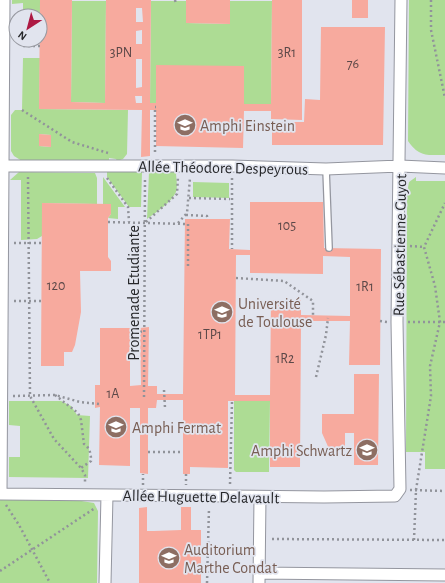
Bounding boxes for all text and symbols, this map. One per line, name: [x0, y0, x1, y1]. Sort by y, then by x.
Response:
north arrow: [8, 8, 48, 48]
text: N: [16, 29, 29, 42]
house number: 3PN: [110, 46, 132, 60]
house number: 3R1: [278, 46, 296, 60]
house number: 76: [347, 57, 359, 71]
school or university icon: Amphi Einstein: [172, 112, 198, 138]
place label: Amphi Einstein: [200, 118, 295, 134]
street label: Allée Théodore Despeyrous: [138, 159, 308, 178]
street label: Rue Sébastienne Guyot: [391, 174, 410, 316]
house number: 105: [278, 219, 296, 233]
street label: Promenade Etudiante: [126, 225, 142, 361]
house number: 120: [47, 279, 65, 293]
house number: 1R1: [356, 280, 374, 294]
place label: Université de Toulouse: [238, 296, 312, 330]
school or university icon: Université de Toulouse: [209, 299, 235, 325]
house number: 1TP1: [198, 328, 222, 342]
house number: 1R2: [276, 352, 294, 366]
house number: 1A: [107, 387, 119, 401]
school or university icon: Amphi Fermat: [103, 414, 129, 440]
place label: Amphi Fermat: [132, 420, 221, 436]
school or university icon: Amphi Schwartz: [354, 437, 380, 463]
place label: Amphi Schwartz: [251, 443, 352, 459]
street label: Allée Huguette Delavault: [122, 488, 280, 506]
place label: Auditorium Marthe Condat: [184, 542, 277, 576]
school or university icon: Auditorium Marthe Condat: [156, 545, 182, 571]

